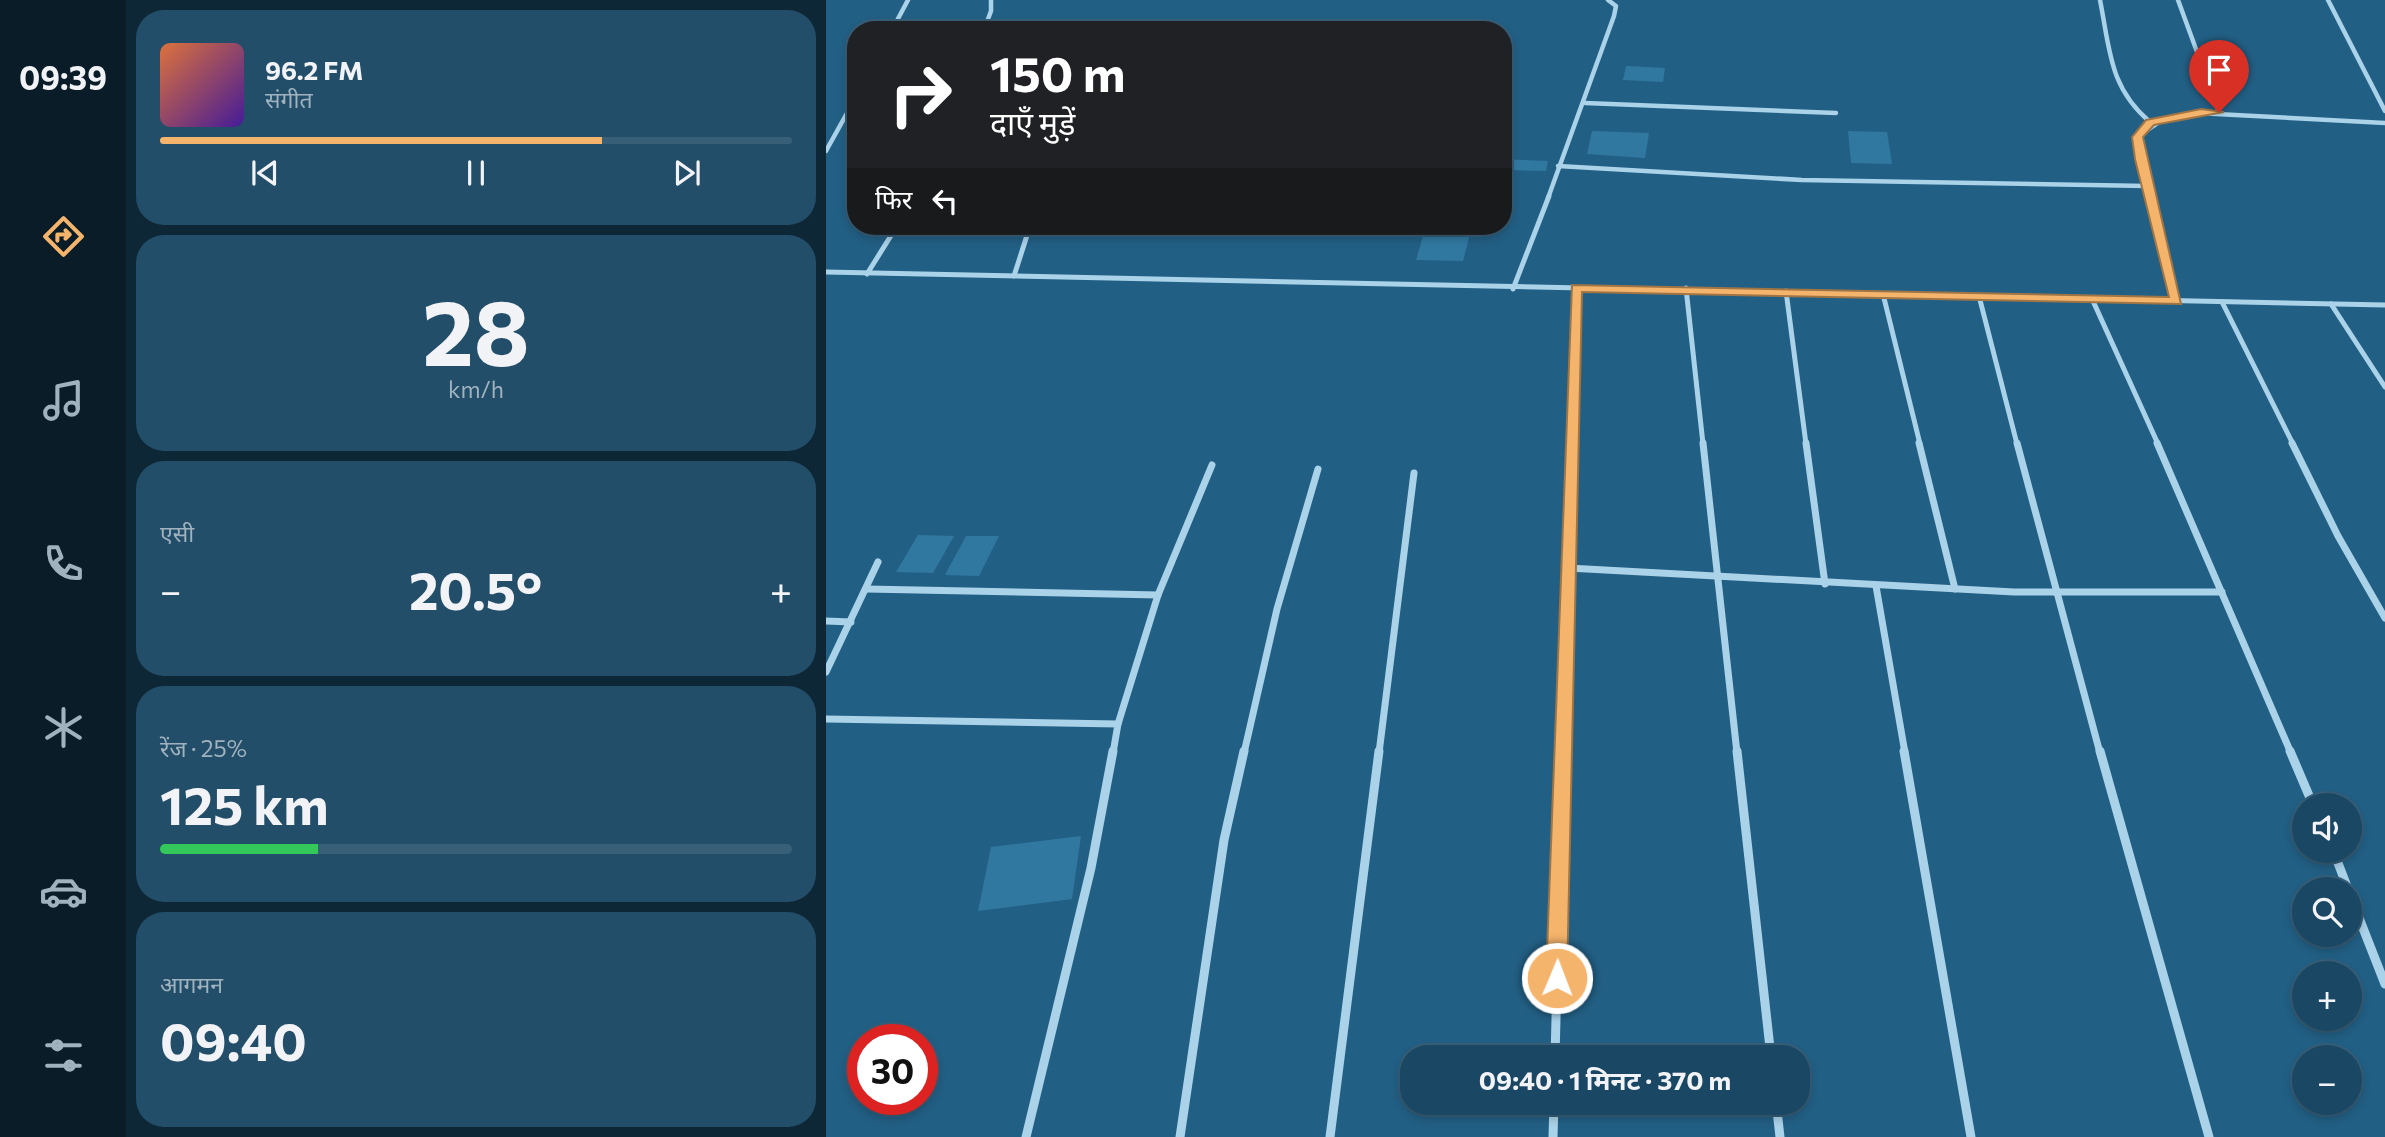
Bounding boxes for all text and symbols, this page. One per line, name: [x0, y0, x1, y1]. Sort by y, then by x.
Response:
pin: [2189, 40, 2249, 112]
text: 150 m: [990, 42, 1125, 102]
icon: right: [875, 49, 966, 140]
icon: arrive: [2200, 51, 2238, 89]
text: 96.2 FM: [265, 54, 363, 85]
text: 09:39: [19, 57, 107, 97]
text: संगीत: [265, 85, 313, 113]
text: दाएँ मुड़ें: [990, 102, 1075, 142]
icon: previous: [246, 154, 284, 192]
icon: pause: [457, 154, 495, 192]
icon: next: [668, 154, 706, 192]
icon: left: [926, 182, 964, 220]
text: फिर: [875, 183, 912, 214]
icon: directions: [39, 212, 88, 261]
text: 28: [422, 273, 530, 385]
text: km/h: [448, 375, 504, 403]
icon: music: [39, 376, 88, 425]
text: एसी: [160, 519, 194, 547]
icon: phone: [39, 539, 88, 588]
text: 20.5°: [409, 557, 542, 621]
text: −: [160, 566, 182, 613]
text: +: [770, 566, 792, 613]
icon: climate: [39, 703, 88, 752]
text: रेंज · 25%: [160, 734, 247, 762]
text: 125 km: [160, 772, 329, 836]
map controls: [2292, 793, 2362, 1115]
button: sound: [2292, 793, 2362, 863]
icon: car: [39, 867, 88, 916]
button: search: [2292, 877, 2362, 947]
position arrow: [1520, 941, 1594, 1015]
button: +: [2292, 961, 2362, 1031]
text: आगमन: [160, 970, 223, 998]
text: 09:40: [160, 1008, 307, 1072]
speed limit sign: 30: [847, 1024, 938, 1115]
icon: filters: [39, 1031, 88, 1080]
button: −: [2292, 1045, 2362, 1115]
text: 09:40 · 1 मिनट · 370 m: [1479, 1064, 1731, 1095]

